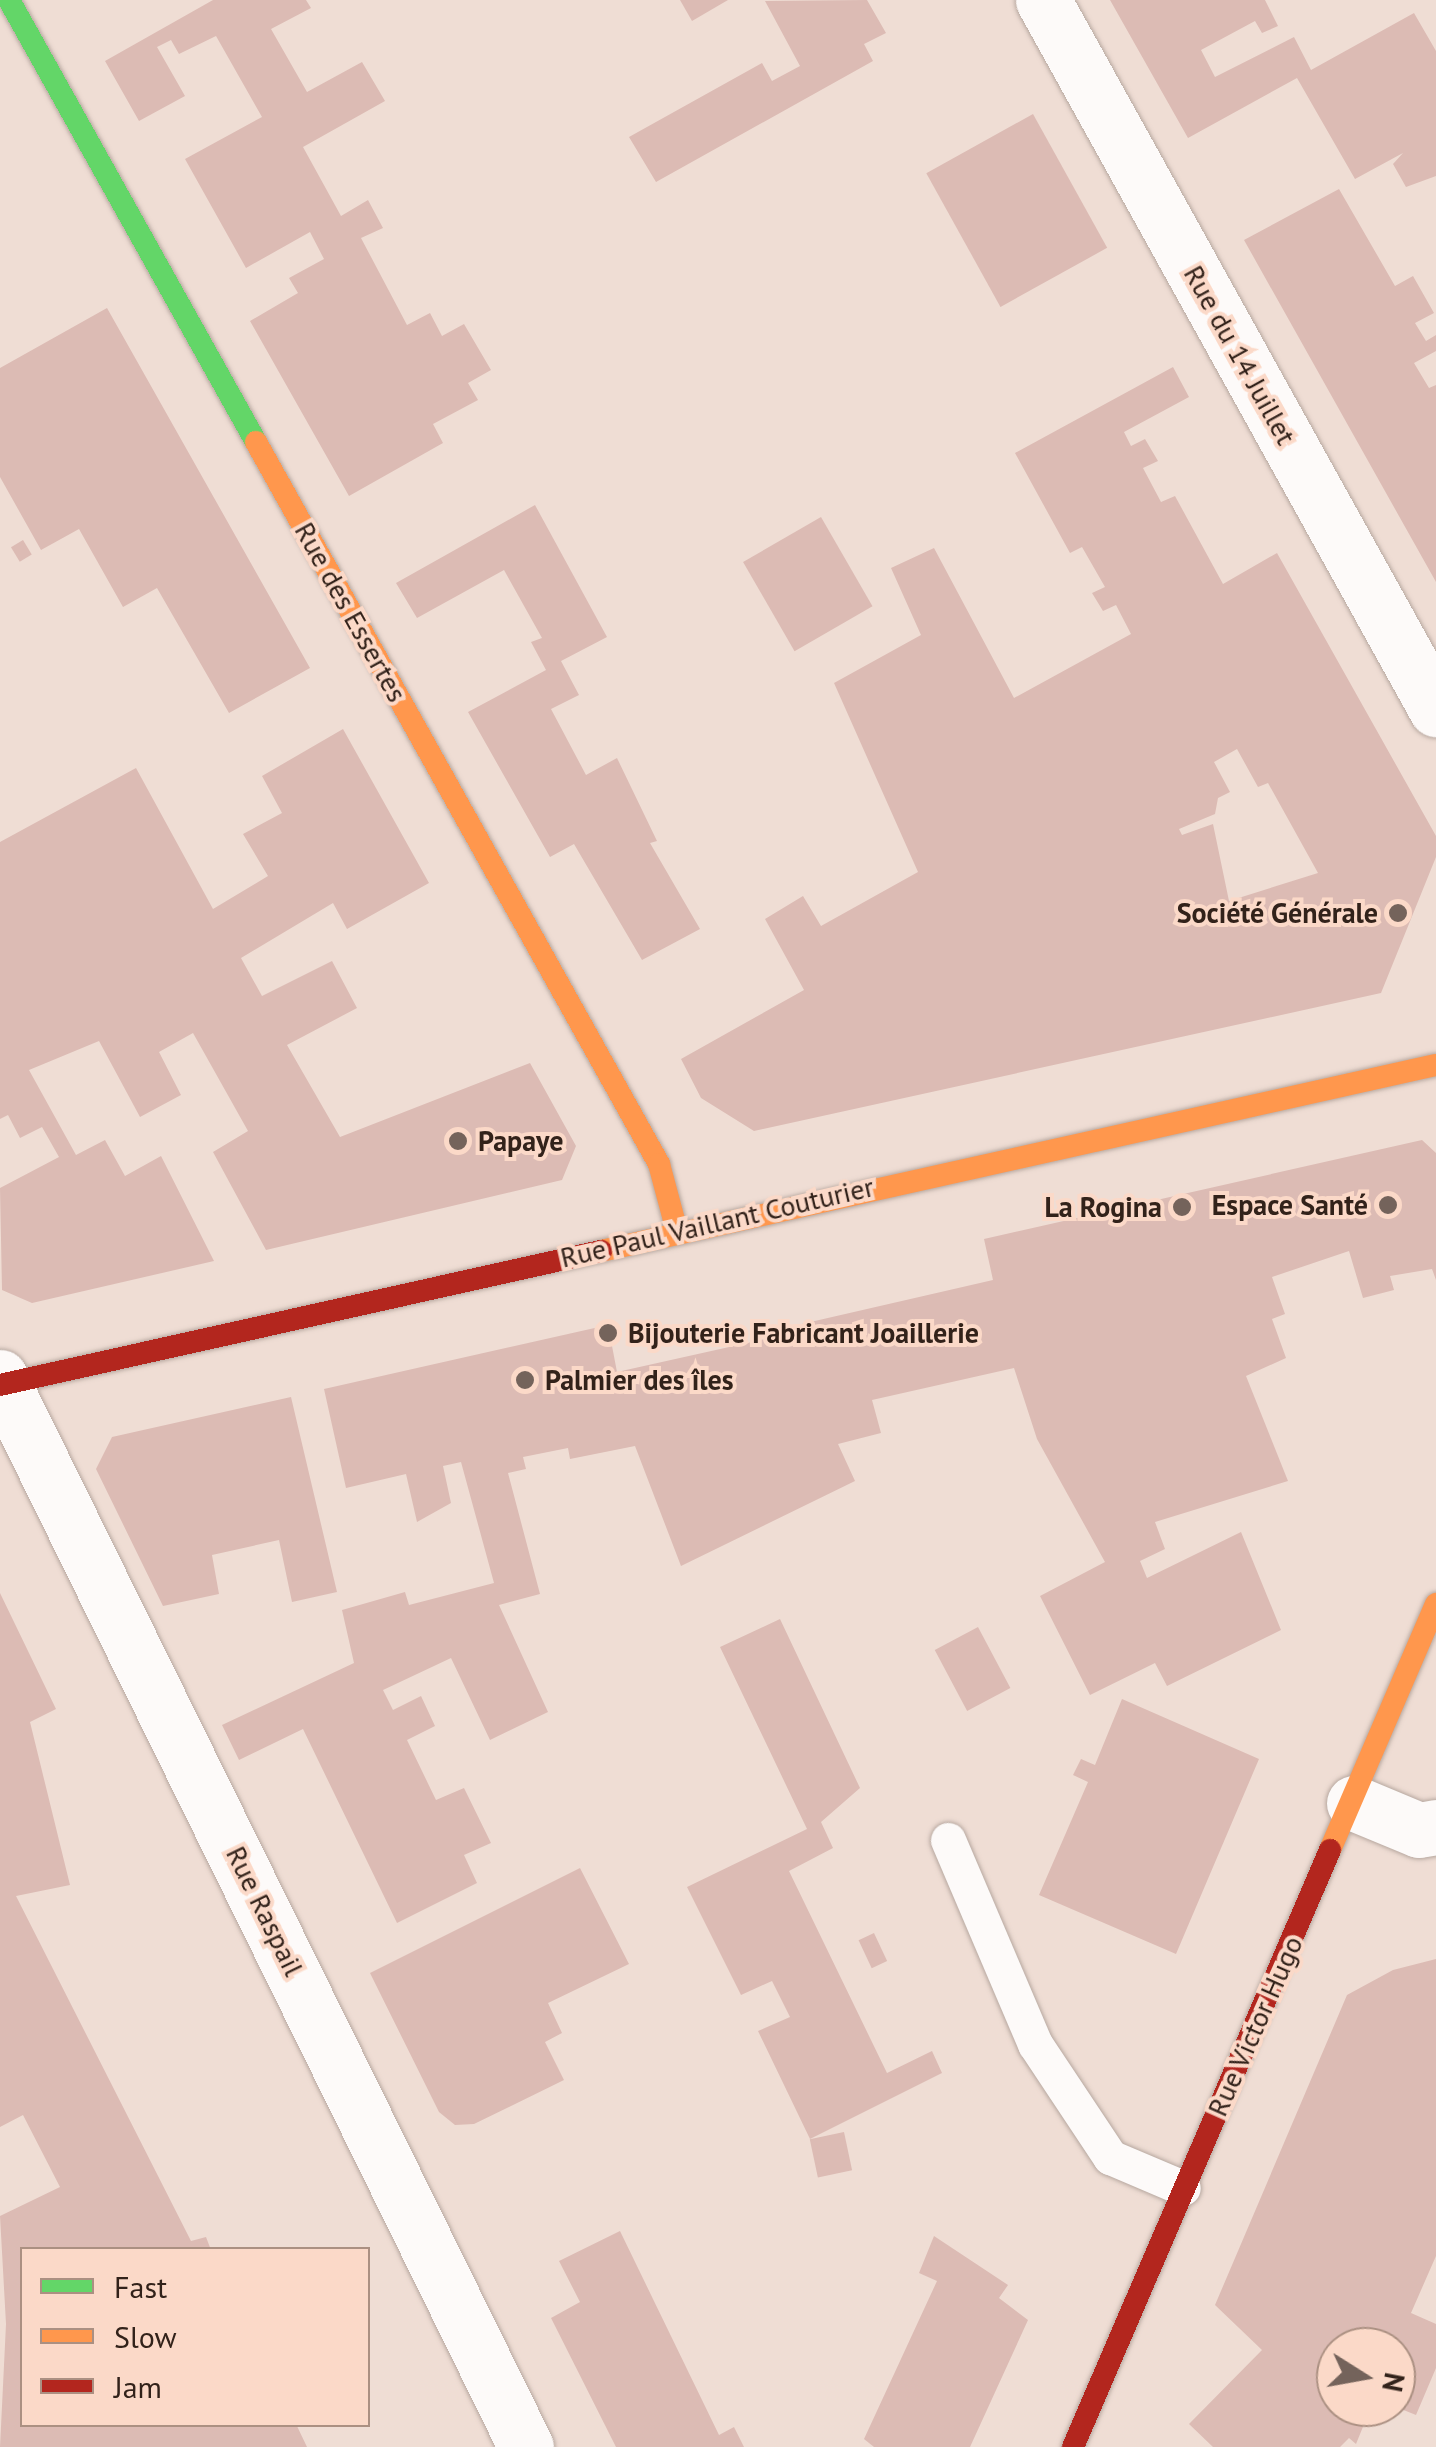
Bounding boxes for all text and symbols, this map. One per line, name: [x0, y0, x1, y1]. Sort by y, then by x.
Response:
street label: Rue du 14 Juillet: [1177, 260, 1303, 450]
street label: Rue des Essertes: [288, 516, 414, 708]
place label: Société Générale: [1176, 896, 1378, 930]
marker: Société Générale: [1387, 902, 1409, 924]
place label: Papaye: [478, 1124, 564, 1158]
marker: Papaye: [447, 1130, 469, 1152]
street label: Rue Paul Vaillant Couturier: [557, 1169, 877, 1275]
place label: Espace Santé: [1212, 1188, 1368, 1222]
place label: La Rogina: [1044, 1190, 1162, 1224]
marker: Espace Santé: [1377, 1194, 1399, 1216]
marker: La Rogina: [1171, 1196, 1193, 1218]
place label: Bijouterie Fabricant Joaillerie: [628, 1316, 979, 1350]
marker: Bijouterie Fabricant Joaillerie: [597, 1322, 619, 1344]
place label: Palmier des îles: [545, 1363, 734, 1397]
marker: Palmier des îles: [514, 1369, 536, 1391]
street label: Rue Raspail: [219, 1841, 311, 1981]
street label: Rue Victor Hugo: [1200, 1930, 1310, 2122]
legend: [20, 2247, 370, 2427]
text: Fast: [114, 2267, 167, 2306]
text: Slow: [114, 2317, 177, 2356]
north arrow: [1316, 2327, 1416, 2427]
text: Jam: [114, 2367, 162, 2406]
text: N: [1374, 2370, 1414, 2395]

